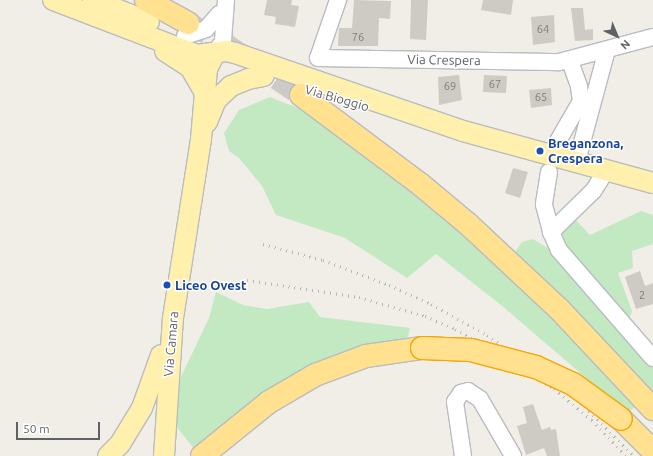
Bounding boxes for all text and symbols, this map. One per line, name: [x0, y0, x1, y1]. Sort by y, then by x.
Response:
north arrow: [597, 16, 637, 56]
house number: 64: [537, 22, 549, 36]
house number: 76: [352, 30, 364, 44]
text: N: [618, 37, 632, 52]
street label: Via Crespera: [407, 52, 481, 68]
house number: 67: [489, 77, 501, 91]
house number: 69: [444, 79, 456, 93]
street label: Via Bioggio: [303, 81, 371, 115]
house number: 65: [535, 90, 547, 104]
place label: Breganzona, Crespera: [548, 136, 624, 167]
marker: Breganzona, Crespera: [535, 146, 545, 156]
place label: Liceo Ovest: [175, 277, 247, 293]
marker: Liceo Ovest: [162, 280, 172, 290]
house number: 2: [639, 288, 645, 302]
street label: Via Camara: [160, 311, 182, 377]
scale bar: [18, 414, 102, 440]
text: 50 m: [23, 422, 50, 435]

